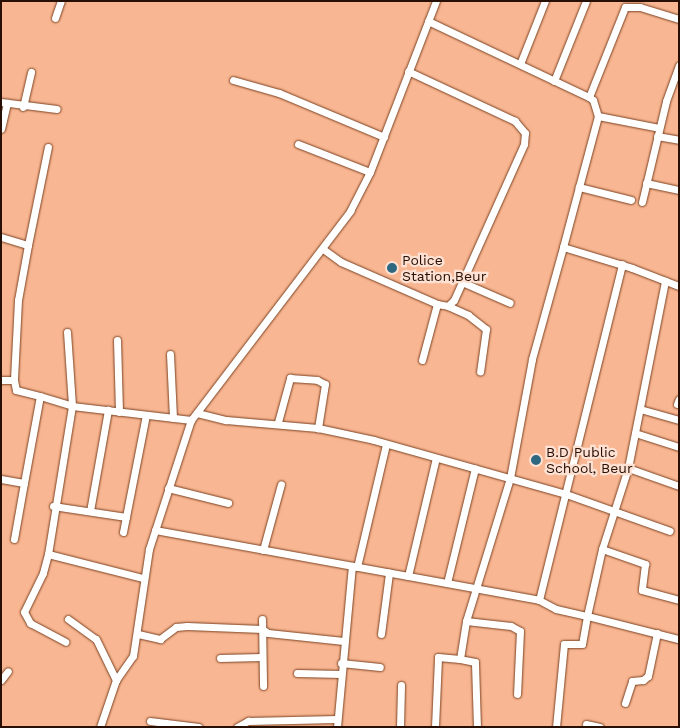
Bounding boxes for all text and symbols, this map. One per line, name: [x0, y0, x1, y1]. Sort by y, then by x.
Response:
place label: Police Station,Beur: [402, 252, 486, 284]
marker: Police Station,Beur: [386, 262, 398, 274]
place label: B.D Public School, Beur: [546, 444, 633, 477]
marker: B.D Public School, Beur: [530, 454, 542, 466]

